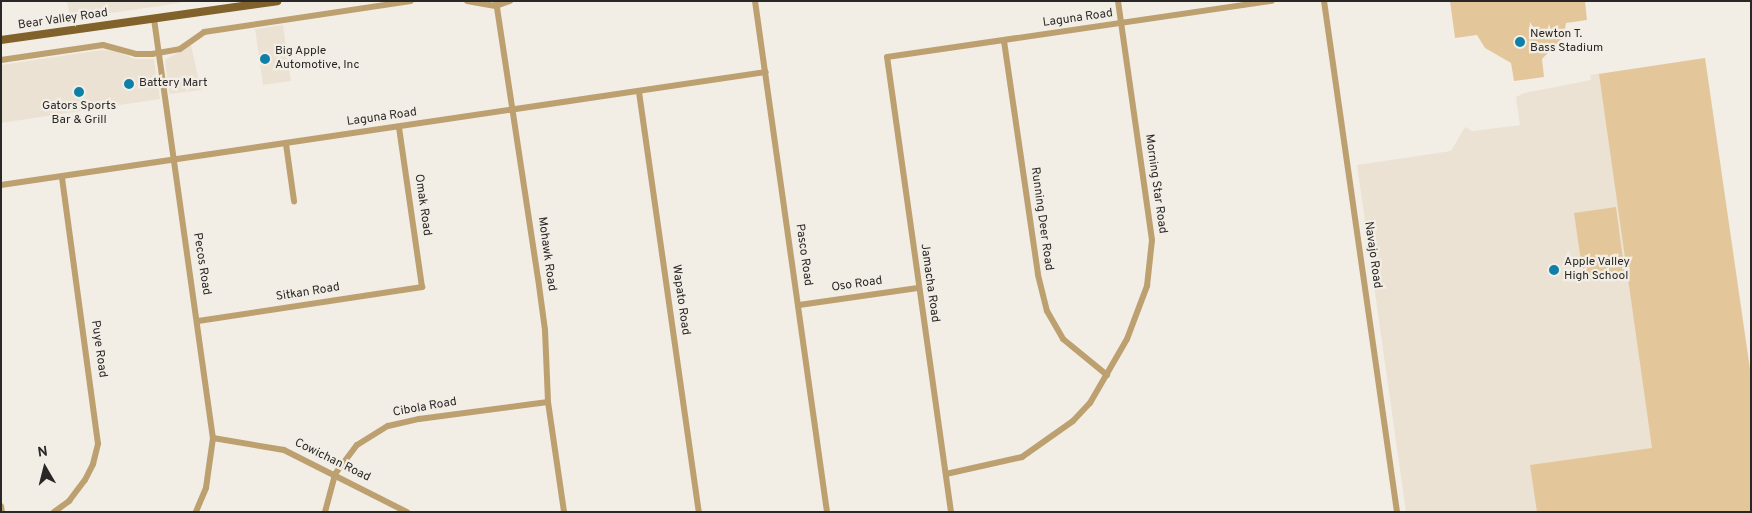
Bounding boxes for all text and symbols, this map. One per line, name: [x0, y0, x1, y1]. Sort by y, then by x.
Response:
street label: Bear Valley Road: [17, 7, 109, 33]
street label: Laguna Road: [1042, 7, 1114, 31]
place label: Newton T. Bass Stadium: [1530, 28, 1603, 56]
marker: Newton T. Bass Stadium: [1514, 36, 1526, 48]
place label: Big Apple Automotive, Inc: [275, 45, 359, 73]
marker: Big Apple Automotive, Inc: [259, 53, 271, 65]
place label: Battery Mart: [139, 77, 208, 91]
marker: Battery Mart: [123, 78, 135, 90]
marker: Gators Sports Bar & Grill: [73, 86, 85, 98]
place label: Gators Sports Bar & Grill: [42, 100, 116, 128]
street label: Laguna Road: [346, 106, 418, 130]
street label: Morning Star Road: [1141, 133, 1169, 235]
street label: Running Deer Road: [1027, 166, 1055, 272]
street label: Omak Road: [411, 173, 433, 237]
street label: Mohawk Road: [534, 216, 558, 292]
street label: Navajo Road: [1360, 221, 1384, 289]
street label: Pasco Road: [792, 223, 814, 287]
street label: Pecos Road: [189, 232, 213, 296]
street label: Jamacha Road: [916, 243, 942, 323]
place label: Apple Valley High School: [1564, 256, 1630, 284]
street label: Wapato Road: [668, 264, 692, 336]
marker: Apple Valley High School: [1548, 264, 1560, 276]
street label: Oso Road: [831, 274, 883, 296]
street label: Sitkan Road: [275, 281, 341, 305]
street label: Puye Road: [87, 319, 109, 379]
street label: Cibola Road: [392, 395, 458, 421]
street label: Cowichan Road: [292, 436, 372, 486]
north arrow: [20, 443, 70, 493]
text: N: [37, 444, 49, 462]

